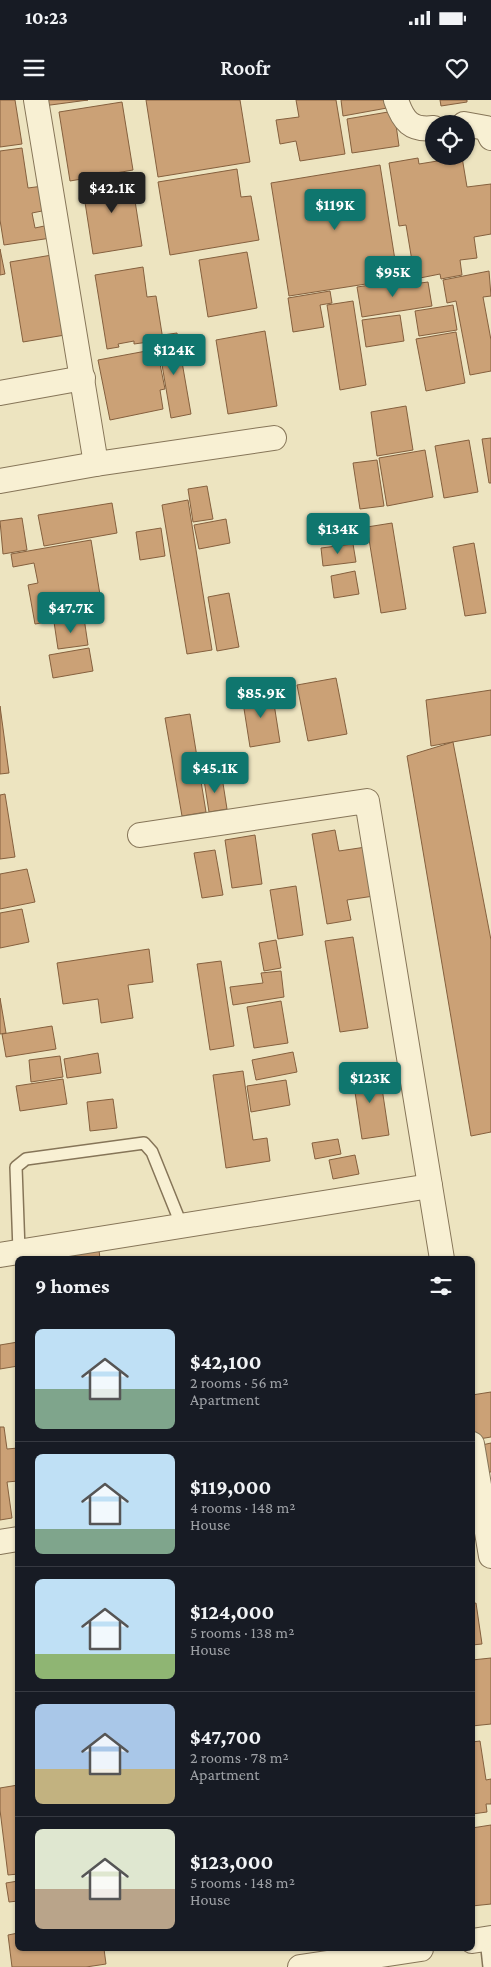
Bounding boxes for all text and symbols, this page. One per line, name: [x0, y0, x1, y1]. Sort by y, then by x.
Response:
text: 10:23: [25, 7, 68, 28]
icon: menu: [20, 54, 48, 82]
icon: heart: [443, 54, 471, 82]
text: Roofr: [220, 55, 271, 80]
map controls: [425, 115, 475, 165]
button: locate: [425, 115, 475, 165]
pin: $42.1K: [71, 172, 153, 214]
text: $42.1K: [89, 179, 135, 196]
pin: $119K: [300, 188, 370, 231]
text: $119K: [316, 196, 354, 213]
pin: $95K: [363, 256, 423, 298]
text: $95K: [376, 263, 410, 280]
pin: $124K: [139, 334, 209, 376]
text: $124K: [154, 341, 194, 358]
pin: $134K: [303, 512, 373, 555]
text: $134K: [318, 520, 358, 537]
pin: $47.7K: [30, 592, 112, 634]
text: $47.7K: [48, 599, 94, 616]
pin: $85.9K: [220, 676, 302, 719]
text: $85.9K: [237, 684, 285, 701]
pin: $45.1K: [174, 752, 256, 794]
text: $45.1K: [193, 759, 237, 776]
pin: $123K: [335, 1062, 405, 1104]
text: $123K: [350, 1069, 390, 1086]
icon: filters: [427, 1272, 455, 1300]
text: 9 homes: [35, 1274, 110, 1298]
icon: home: [75, 1349, 135, 1409]
text: $42,100: [190, 1350, 262, 1374]
text: 2 rooms · 56 m²: [190, 1374, 289, 1391]
text: Apartment: [190, 1391, 260, 1408]
icon: home: [75, 1474, 135, 1534]
text: $119,000: [190, 1475, 271, 1499]
text: 4 rooms · 148 m²: [190, 1499, 296, 1516]
text: House: [190, 1516, 230, 1533]
icon: home: [75, 1599, 135, 1659]
text: $124,000: [190, 1600, 274, 1624]
text: 5 rooms · 138 m²: [190, 1624, 294, 1641]
text: House: [190, 1641, 230, 1658]
icon: home: [75, 1724, 135, 1784]
text: $47,700: [190, 1725, 261, 1749]
text: 2 rooms · 78 m²: [190, 1749, 289, 1766]
text: Apartment: [190, 1766, 260, 1783]
icon: home: [75, 1849, 135, 1909]
text: $123,000: [190, 1850, 273, 1874]
text: 5 rooms · 148 m²: [190, 1874, 295, 1891]
text: House: [190, 1891, 230, 1908]

